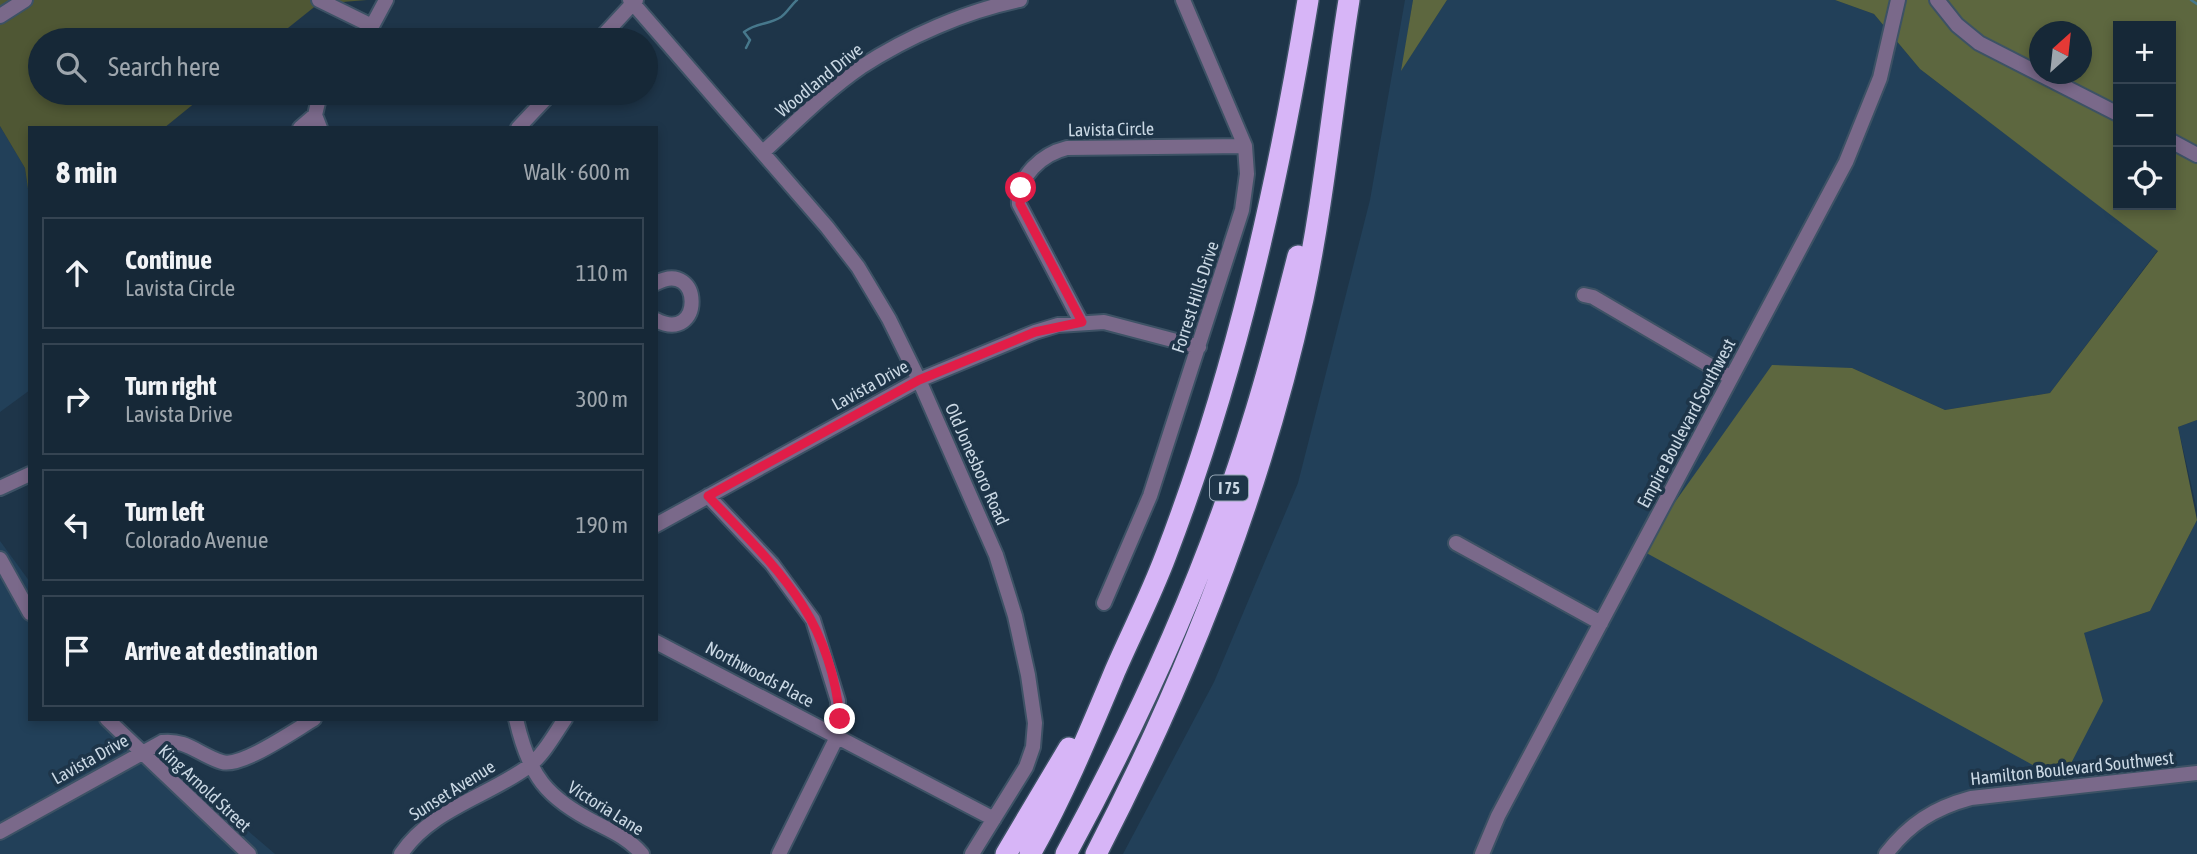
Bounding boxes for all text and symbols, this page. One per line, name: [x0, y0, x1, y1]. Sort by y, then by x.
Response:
north arrow: [2029, 21, 2092, 84]
map controls: [2113, 21, 2176, 210]
button: +: [2113, 21, 2176, 84]
search box: [28, 28, 658, 105]
street label: Woodland Drive: [771, 39, 867, 121]
icon: search: [52, 48, 90, 86]
text: Search here: [108, 52, 220, 82]
button: −: [2113, 84, 2176, 147]
street label: Lavista Circle: [1068, 118, 1154, 140]
button: locate: [2113, 147, 2176, 210]
text: 8 min: [56, 155, 117, 189]
text: Walk · 600 m: [524, 159, 630, 185]
route start: [1005, 172, 1036, 203]
street label: Forrest Hills Drive: [1167, 239, 1223, 355]
text: Continue: [125, 245, 212, 275]
icon: ahead: [58, 254, 96, 292]
text: 110 m: [576, 260, 628, 286]
text: Lavista Circle: [125, 275, 235, 301]
street label: Empire Boulevard Southwest: [1633, 335, 1739, 511]
street label: Lavista Drive: [828, 355, 912, 415]
text: Turn right: [125, 371, 216, 401]
icon: right: [58, 380, 96, 418]
text: 300 m: [576, 386, 628, 412]
street label: Old Jonesboro Road: [941, 400, 1013, 528]
text: Lavista Drive: [125, 401, 233, 427]
road number: I 75: [1210, 475, 1248, 500]
text: Turn left: [125, 497, 205, 527]
icon: left: [58, 506, 96, 544]
text: 190 m: [576, 512, 628, 538]
text: Colorado Avenue: [125, 527, 268, 553]
icon: arrive: [58, 632, 96, 670]
text: Arrive at destination: [125, 636, 318, 666]
street label: Northwoods Place: [702, 637, 818, 711]
route end: [824, 703, 855, 734]
street label: Lavista Drive: [48, 729, 132, 789]
street label: King Arnold Street: [155, 740, 255, 836]
street label: Hamilton Boulevard Southwest: [1969, 747, 2175, 789]
street label: Sunset Avenue: [405, 755, 499, 825]
street label: Victoria Lane: [564, 776, 648, 840]

